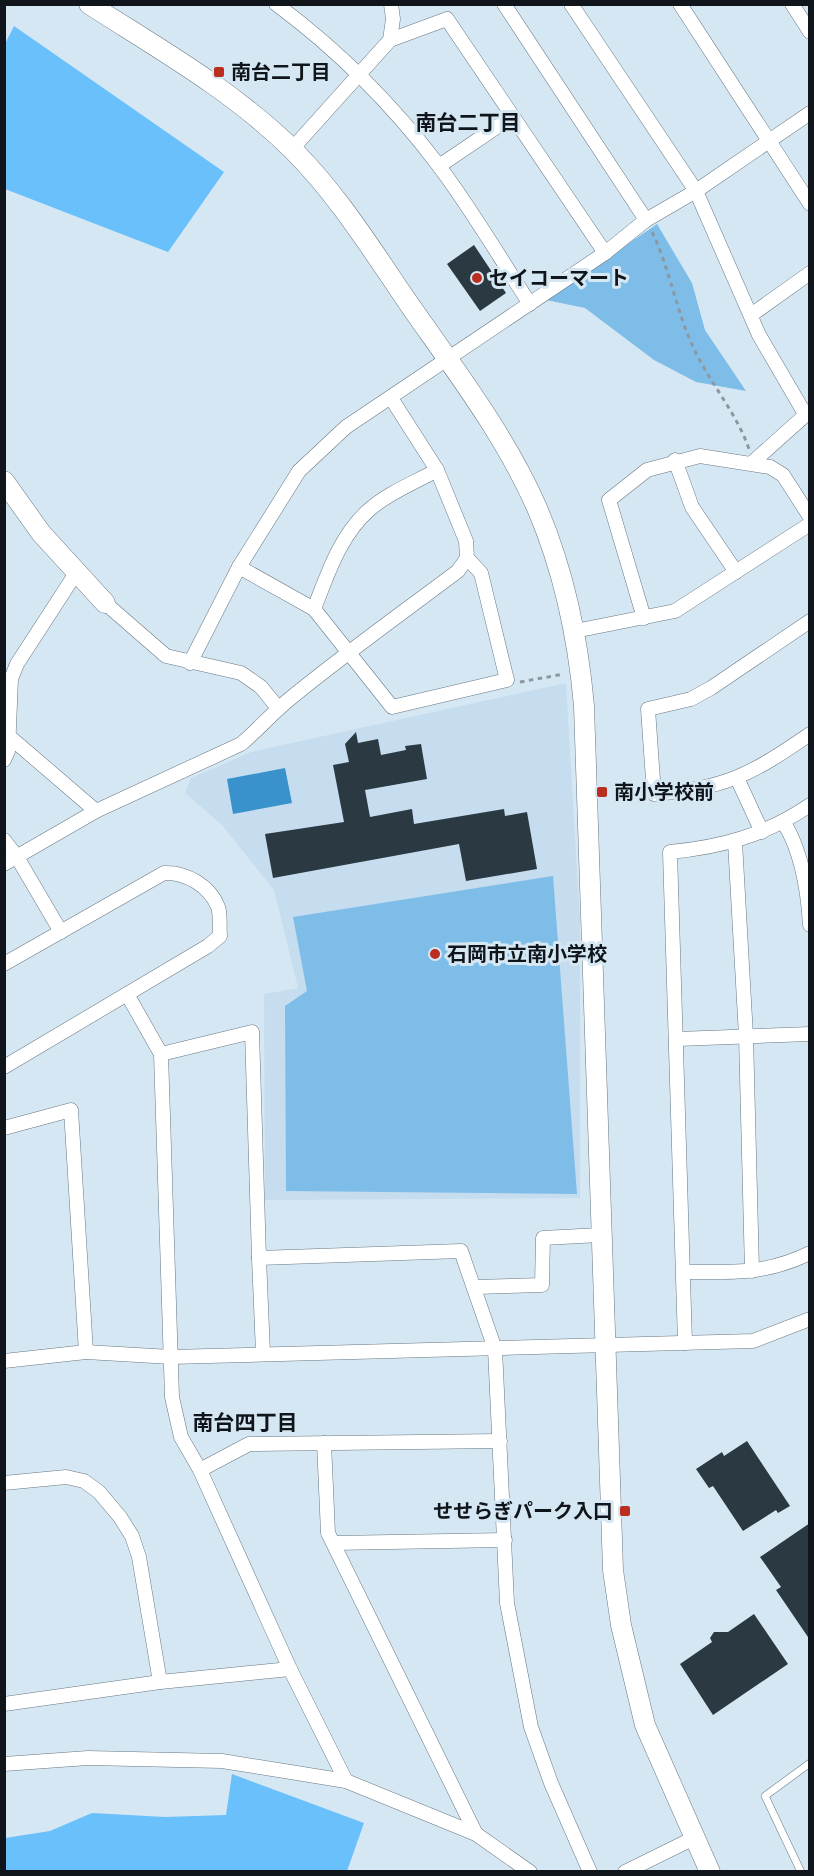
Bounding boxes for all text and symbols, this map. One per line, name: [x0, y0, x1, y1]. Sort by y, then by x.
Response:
place label: 南台二丁目: [231, 59, 331, 83]
marker: 南台二丁目: [212, 65, 226, 79]
district label: 南台二丁目: [416, 109, 521, 134]
place label: セイコーマート: [489, 265, 629, 289]
marker: セイコーマート: [470, 271, 484, 285]
place label: 南小学校前: [614, 779, 714, 803]
marker: 南小学校前: [595, 785, 609, 799]
place label: 石岡市立南小学校: [447, 941, 607, 965]
marker: 石岡市立南小学校: [428, 947, 442, 961]
district label: 南台四丁目: [193, 1409, 298, 1434]
place label: せせらぎパーク入口: [433, 1498, 613, 1522]
marker: せせらぎパーク入口: [618, 1504, 632, 1518]

